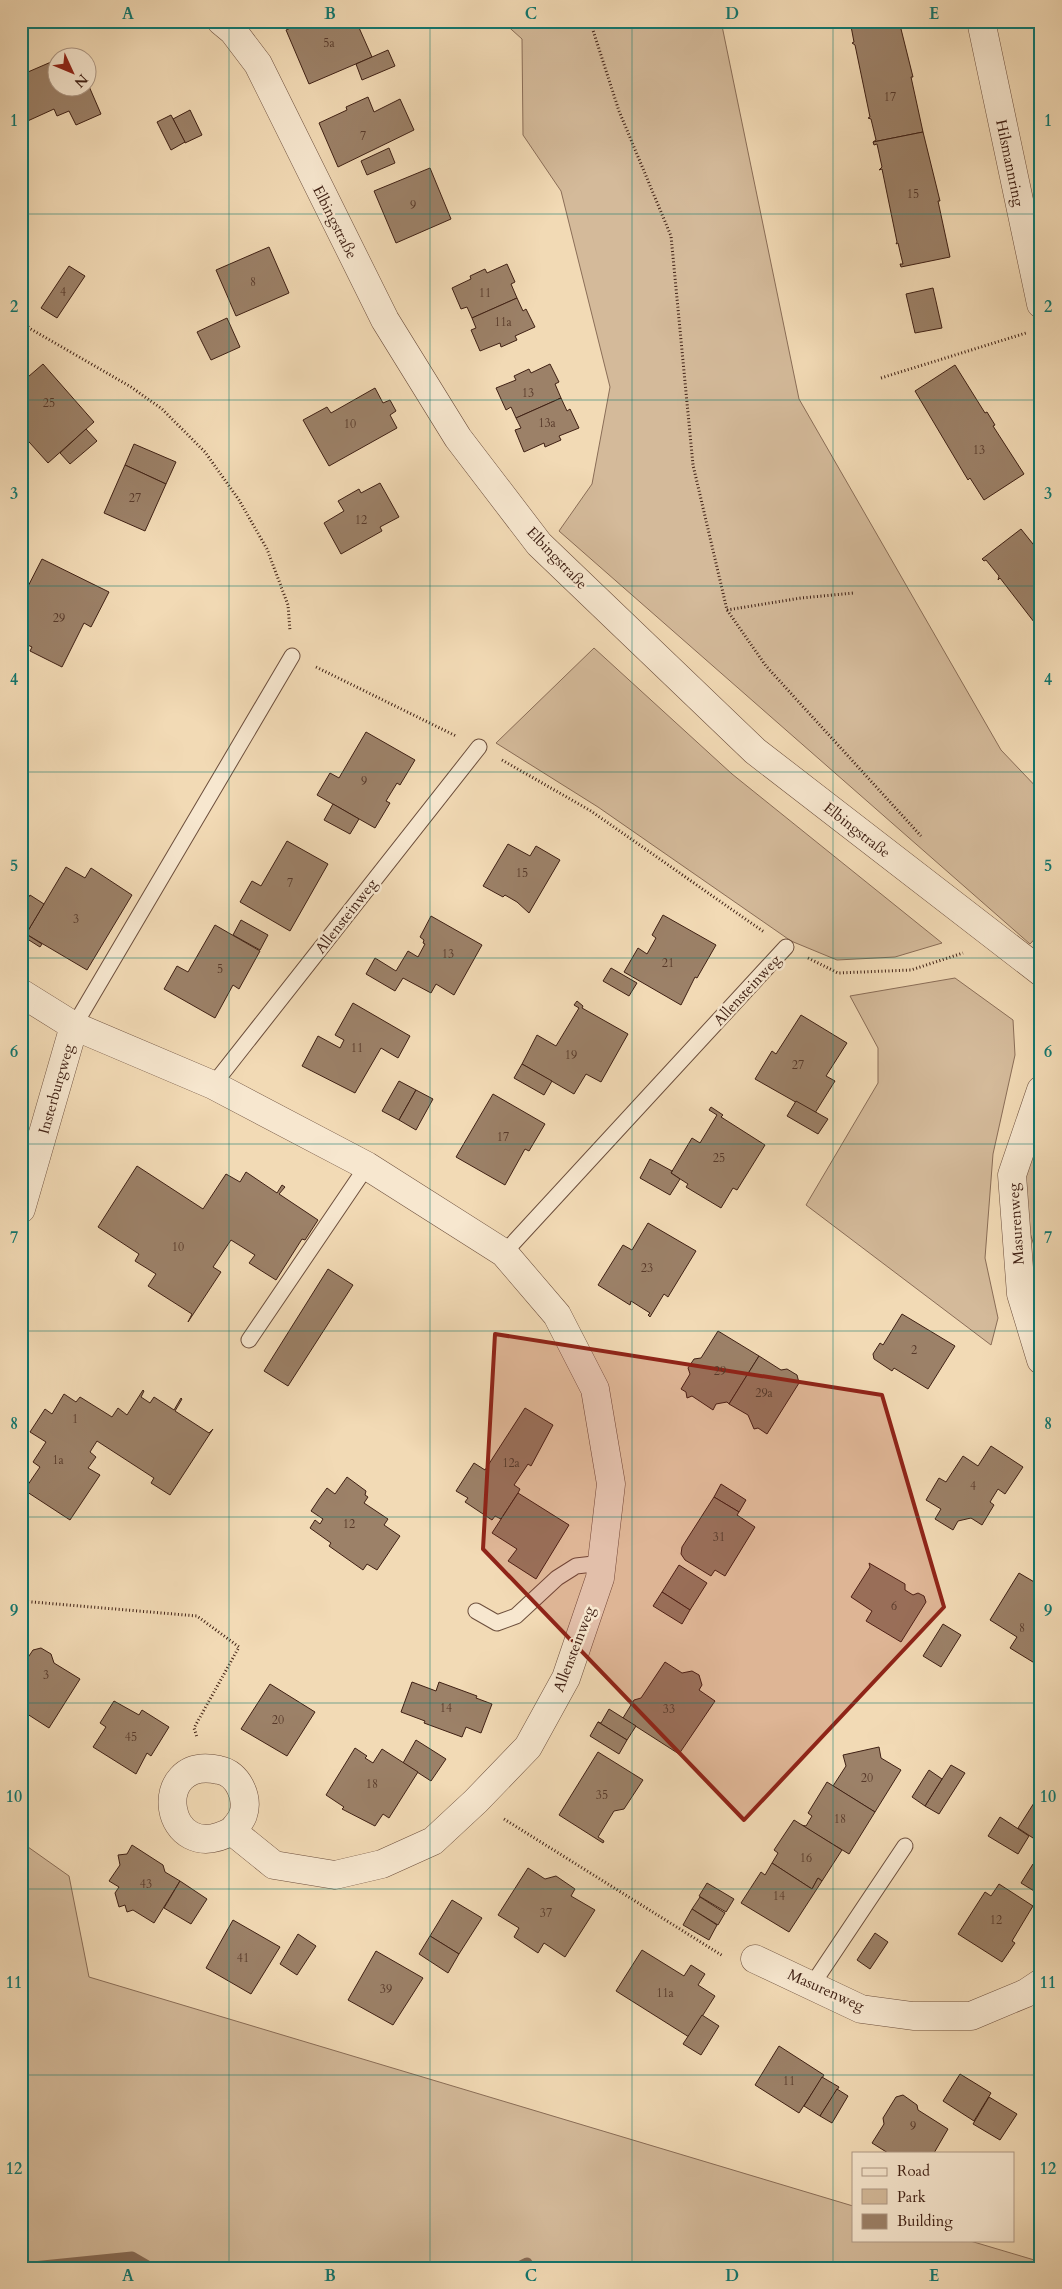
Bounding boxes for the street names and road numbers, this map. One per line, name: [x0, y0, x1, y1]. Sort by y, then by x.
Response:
street label: Hilsmannring: [991, 118, 1029, 209]
street label: Elbingstraße: [308, 182, 362, 262]
street label: Elbingstraße: [522, 522, 592, 594]
street label: Elbingstraße: [819, 798, 895, 863]
street label: Allensteinweg: [310, 874, 382, 958]
street label: Allensteinweg: [709, 950, 785, 1030]
street label: Insterburgweg: [34, 1041, 79, 1137]
street label: Masurenweg: [1003, 1182, 1029, 1266]
street label: Allensteinweg: [549, 1603, 600, 1695]
street label: Masurenweg: [785, 1964, 868, 2016]

